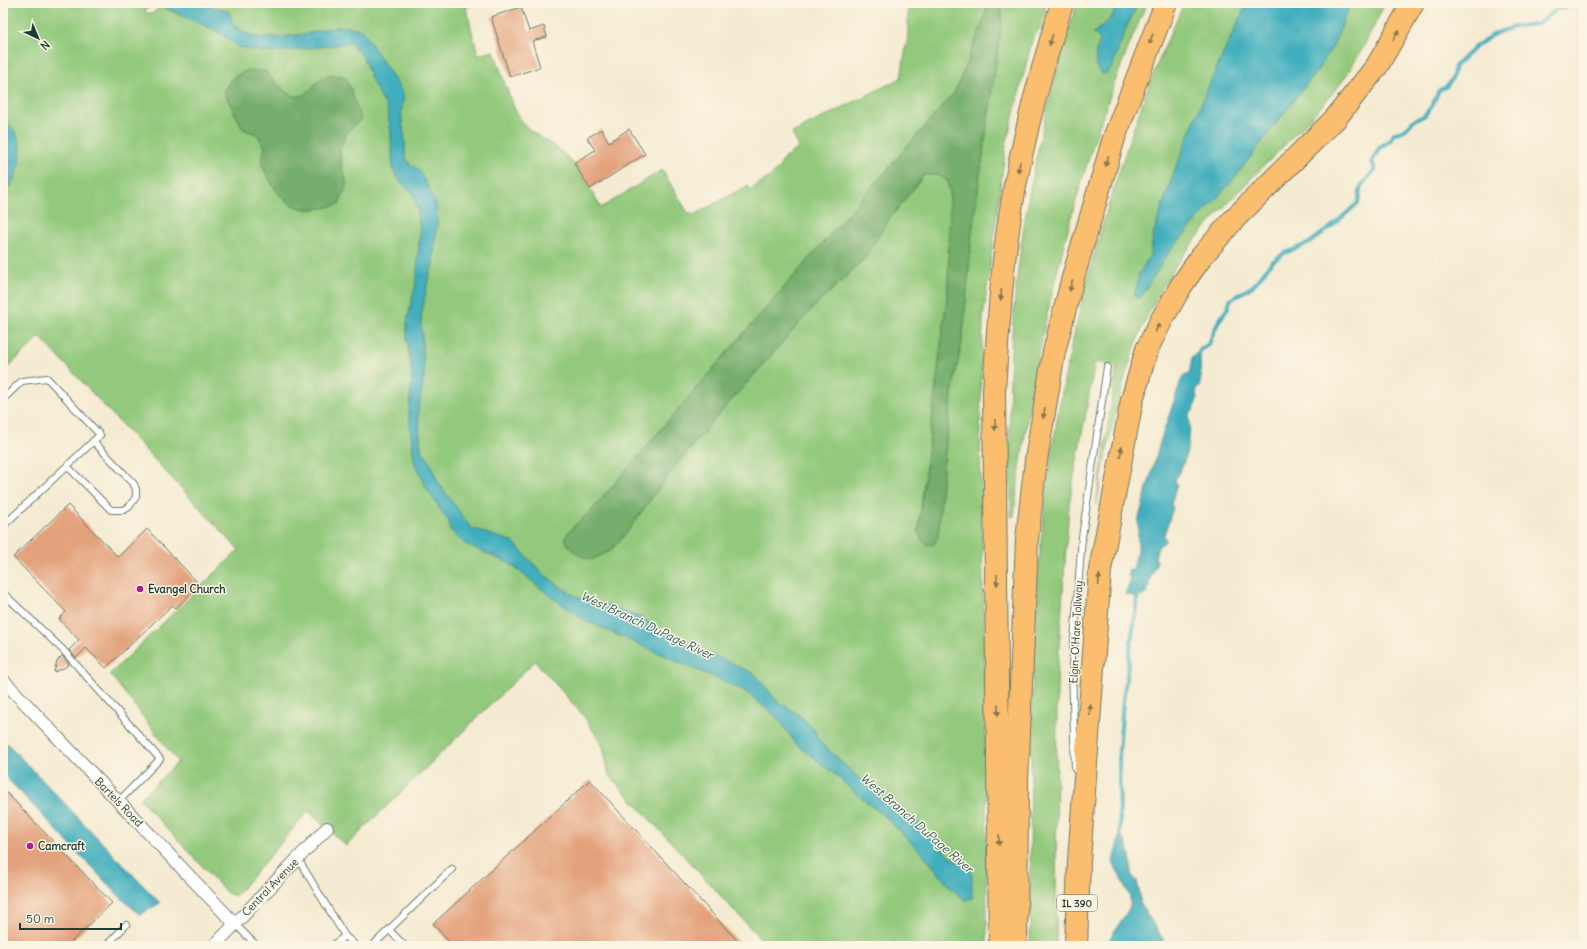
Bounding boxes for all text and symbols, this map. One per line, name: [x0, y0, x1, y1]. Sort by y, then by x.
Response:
north arrow: [18, 18, 58, 58]
one-way arrow: [1392, 29, 1399, 41]
one-way arrow: [1148, 34, 1154, 46]
one-way arrow: [1048, 35, 1054, 47]
text: N: [37, 38, 53, 53]
one-way arrow: [1104, 156, 1110, 168]
one-way arrow: [1016, 160, 1022, 173]
one-way arrow: [1067, 280, 1073, 292]
one-way arrow: [998, 289, 1005, 301]
one-way arrow: [1154, 322, 1160, 334]
one-way arrow: [1041, 407, 1047, 419]
one-way arrow: [992, 419, 998, 432]
one-way arrow: [1119, 446, 1125, 458]
one-way arrow: [994, 574, 1000, 587]
one-way arrow: [1096, 574, 1103, 586]
street label: Elgin-O'Hare Tollway: [1066, 580, 1086, 684]
place label: Evangel Church: [148, 582, 226, 597]
marker: Evangel Church: [135, 584, 145, 594]
water label: West Branch DuPage River: [578, 588, 717, 663]
one-way arrow: [995, 704, 1001, 717]
one-way arrow: [1086, 704, 1093, 716]
water label: West Branch DuPage River: [858, 770, 978, 877]
street label: Bartels Road: [92, 774, 146, 830]
one-way arrow: [996, 834, 1002, 847]
place label: Camcraft: [38, 839, 85, 853]
marker: Camcraft: [25, 841, 35, 851]
street label: Central Avenue: [239, 855, 301, 919]
road number: IL 390: [1057, 895, 1097, 911]
scale bar: [20, 905, 121, 931]
text: 50 m: [26, 911, 55, 926]

